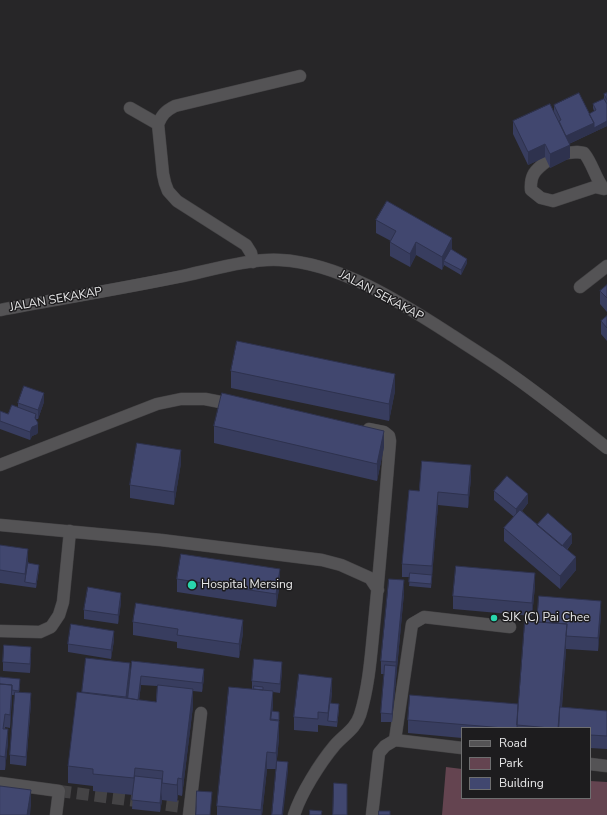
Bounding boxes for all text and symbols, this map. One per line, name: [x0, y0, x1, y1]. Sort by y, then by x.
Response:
street label: JALAN SEKAKAP: [336, 268, 426, 324]
street label: JALAN SEKAKAP: [9, 285, 103, 315]
place label: Hospital Mersing: [201, 578, 293, 592]
marker: Hospital Mersing: [186, 579, 198, 591]
place label: SJK (C) Pai Chee: [502, 611, 590, 625]
marker: SJK (C) Pai Chee: [489, 613, 499, 623]
legend: [461, 727, 591, 799]
text: Road: [499, 735, 527, 751]
text: Park: [499, 755, 523, 771]
text: Building: [499, 775, 544, 791]

